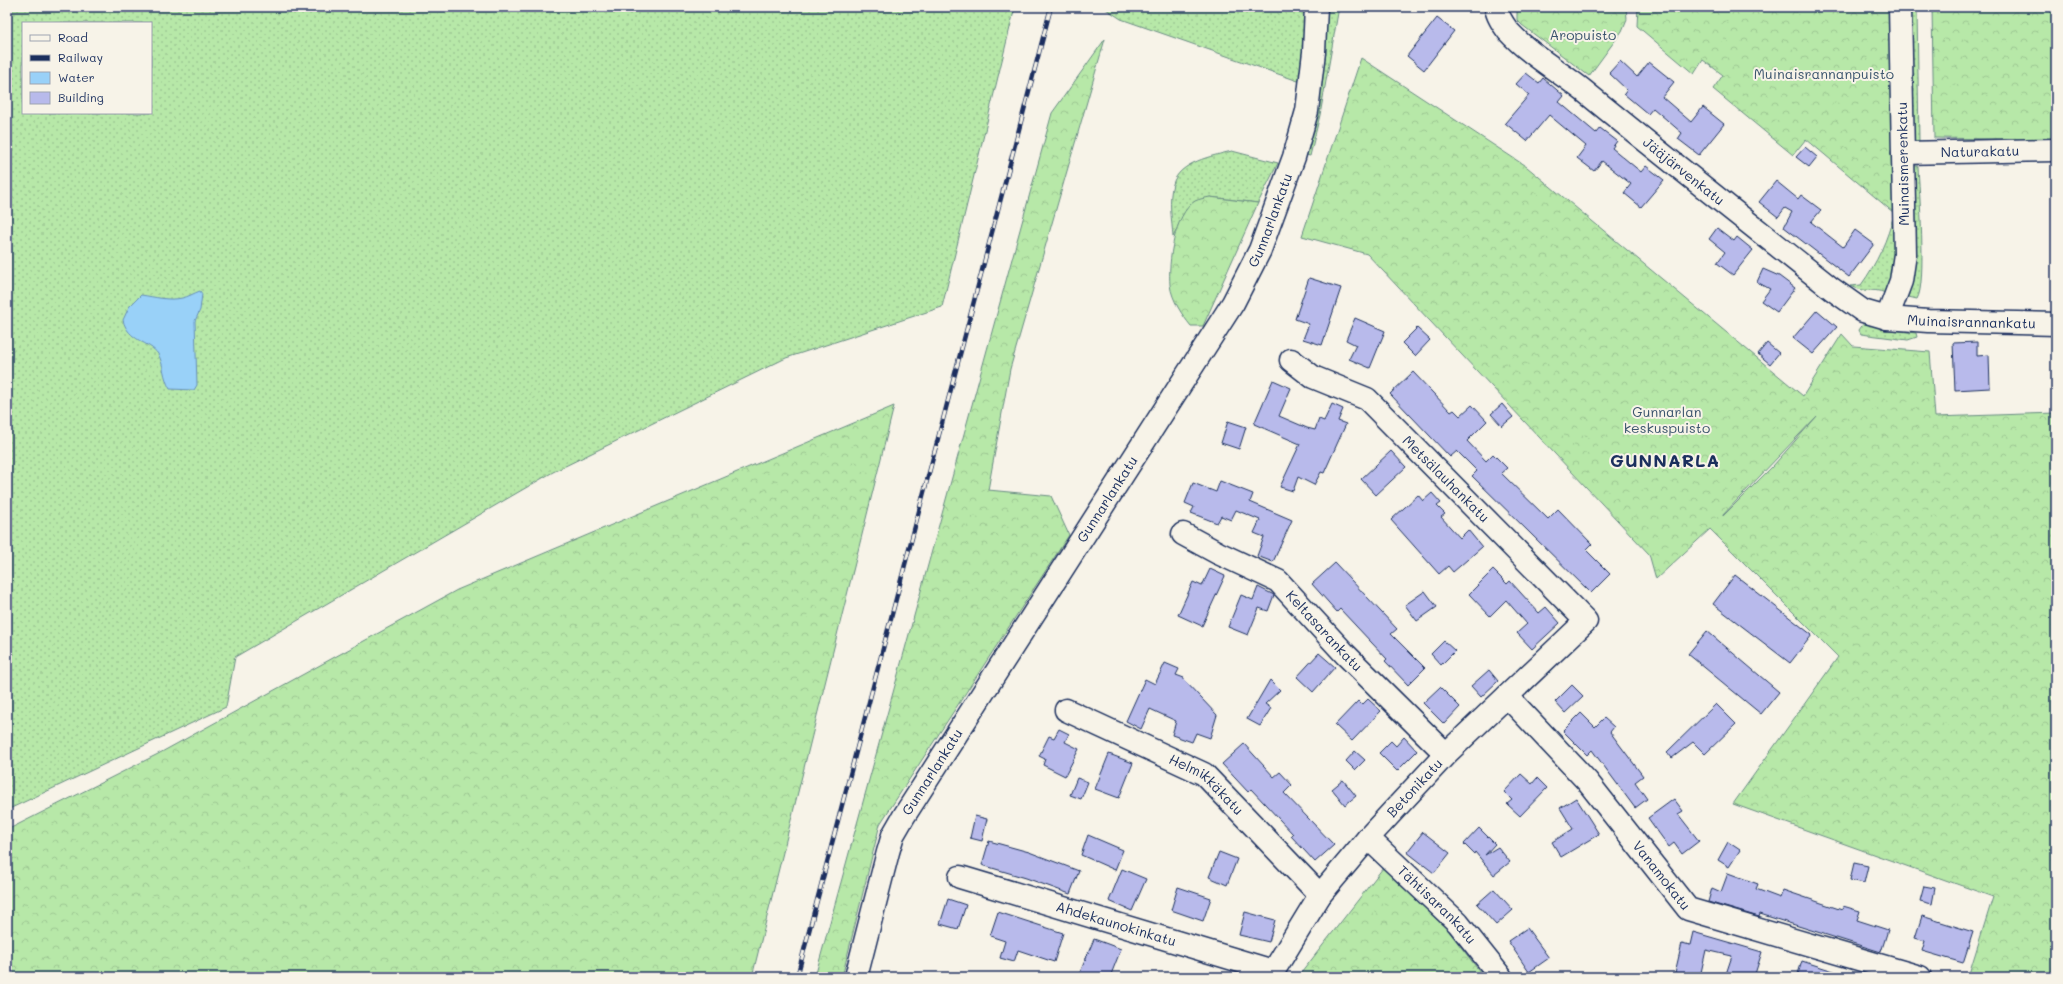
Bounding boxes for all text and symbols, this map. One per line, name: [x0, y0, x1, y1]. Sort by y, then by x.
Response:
legend: [22, 22, 152, 114]
park label: Aropuisto: [1550, 25, 1616, 44]
text: Road: [58, 29, 88, 45]
text: Railway: [58, 49, 103, 65]
park label: Muinaisrannanpuisto: [1754, 64, 1894, 83]
text: Water: [58, 69, 95, 85]
text: Building: [58, 89, 104, 105]
street label: Muinaismerenkatu: [1892, 102, 1913, 226]
street label: Jääjärvenkatu: [1639, 132, 1729, 209]
street label: Naturakatu: [1940, 141, 2020, 161]
street label: Gunnarlankatu: [1243, 170, 1296, 270]
street label: Muinaisrannankatu: [1907, 310, 2036, 333]
park label: Gunnarlan keskuspuisto: [1624, 402, 1710, 437]
street label: Metsälauhankatu: [1399, 431, 1494, 526]
district label: GUNNARLA: [1610, 448, 1720, 472]
street label: Gunnarlankatu: [1072, 452, 1142, 546]
street label: Keltasarankatu: [1282, 586, 1367, 675]
street label: Gunnarlankatu: [897, 725, 967, 819]
street label: Helmikkäkatu: [1166, 749, 1248, 819]
street label: Betonikatu: [1382, 754, 1446, 821]
street label: Vanamokatu: [1628, 836, 1695, 914]
street label: Tähtisarankatu: [1394, 861, 1481, 948]
street label: Ahdekaunokinkatu: [1054, 896, 1179, 950]

